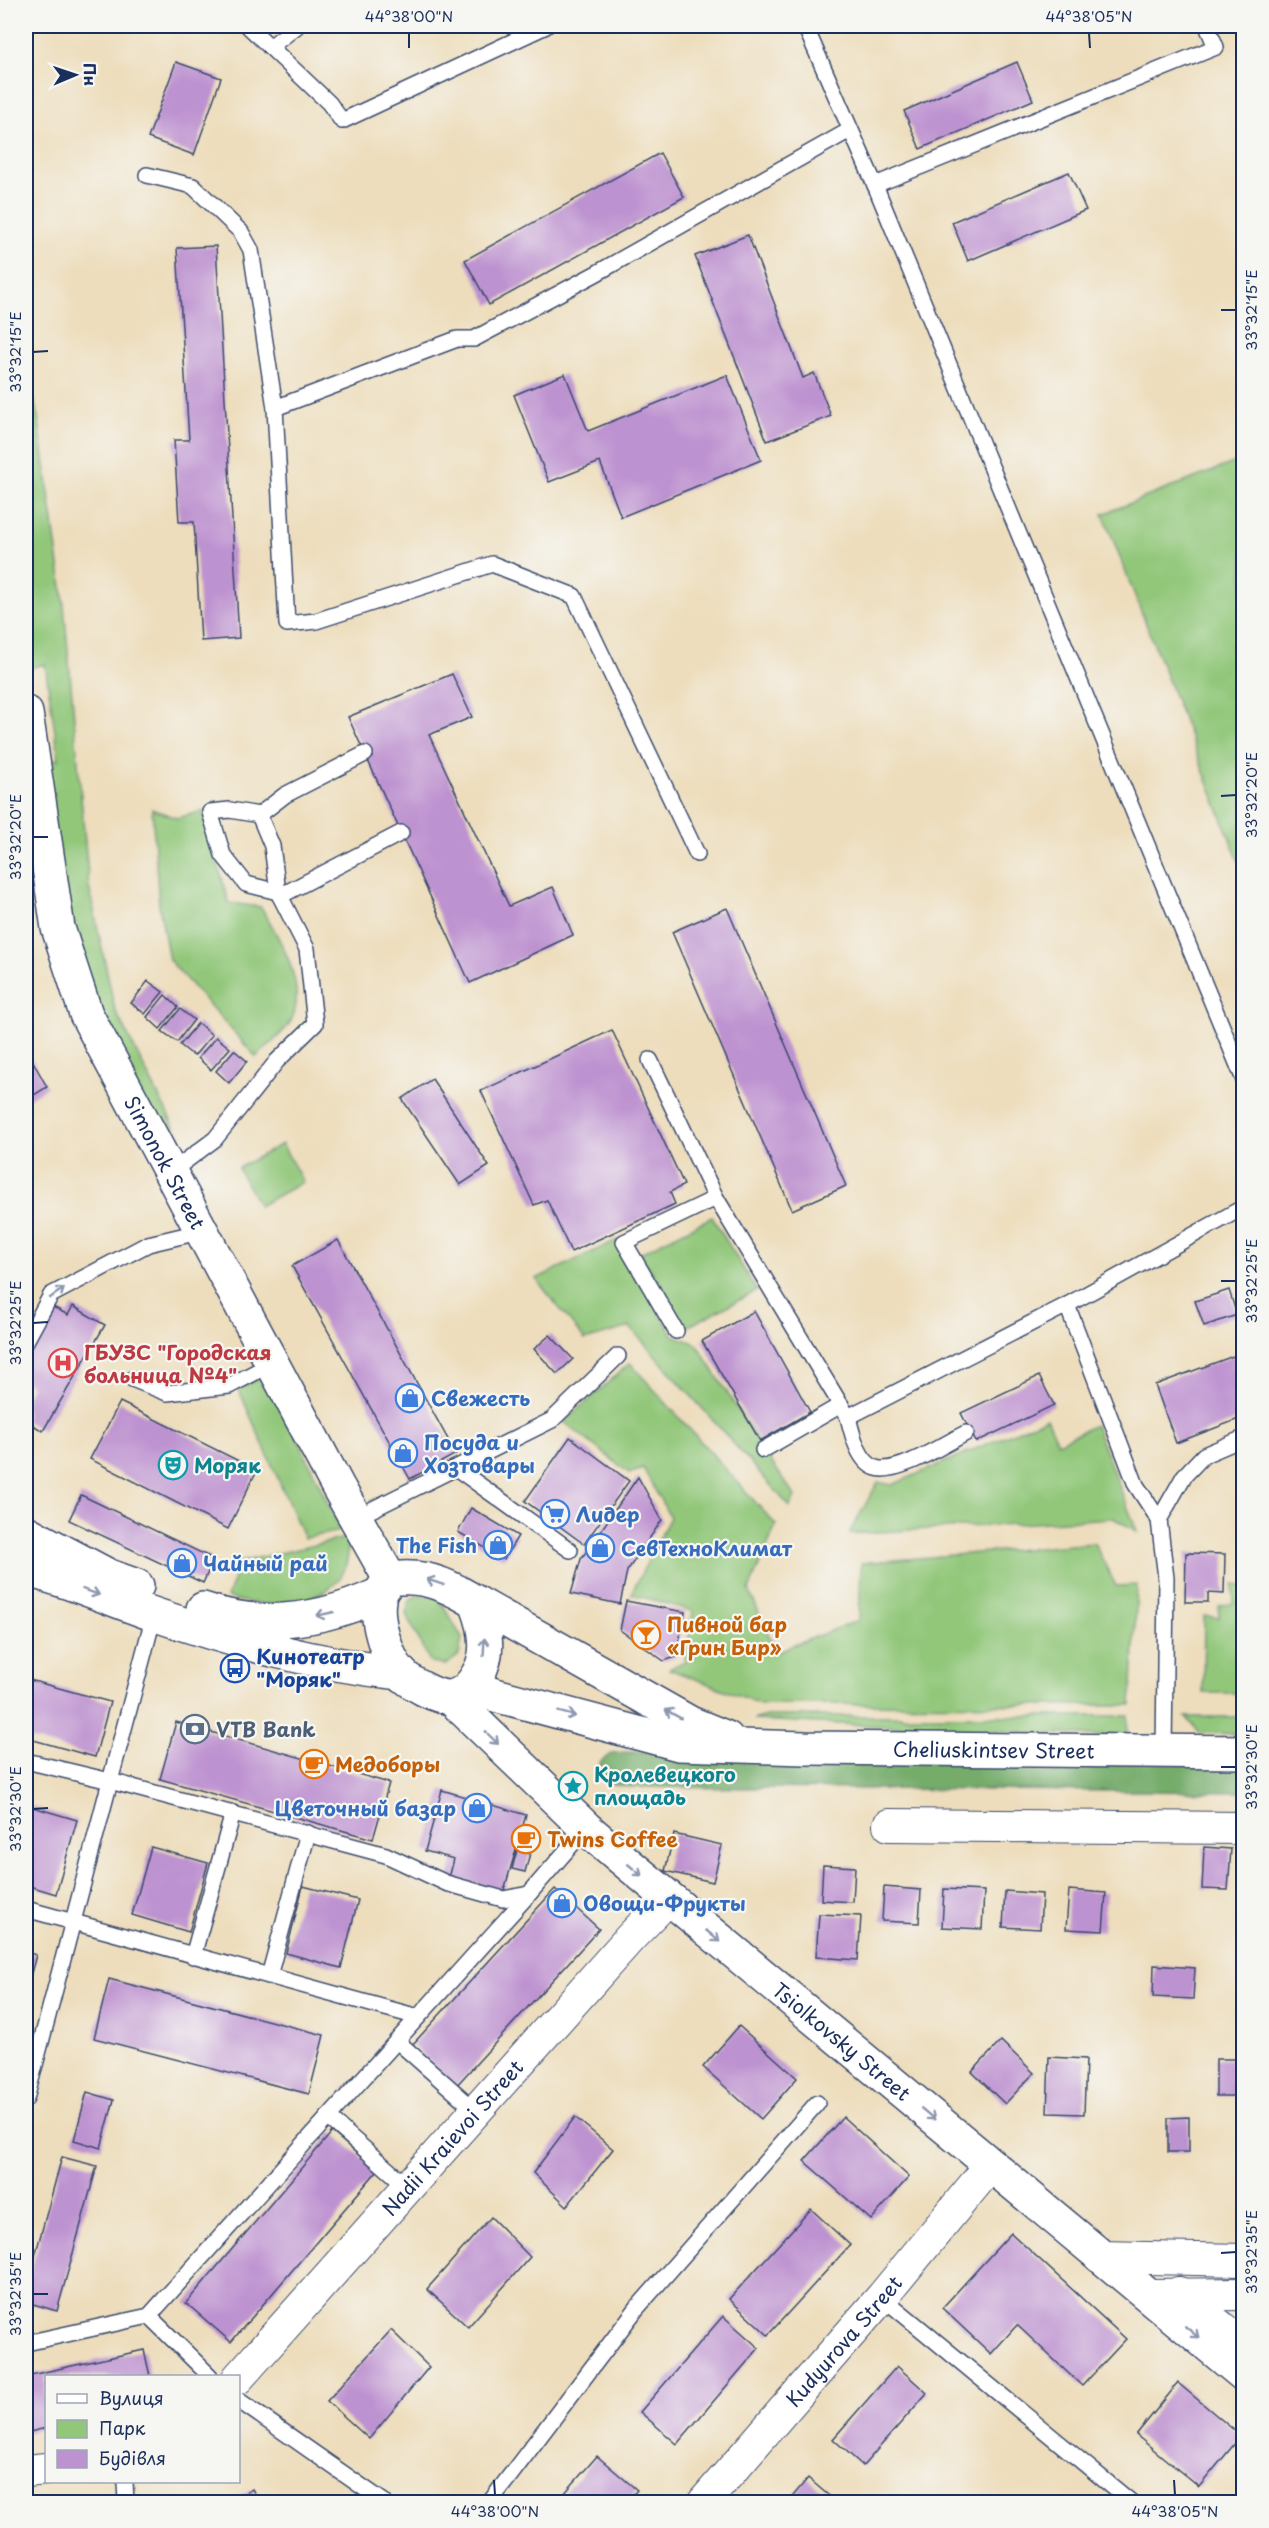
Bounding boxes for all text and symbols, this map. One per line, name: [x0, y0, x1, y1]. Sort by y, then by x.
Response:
text: 44°38'00"N: [365, 4, 453, 27]
text: 44°38'05"N: [1045, 4, 1133, 27]
north arrow: [45, 45, 105, 105]
text: Пн: [79, 62, 103, 86]
text: 33°32'15"E: [1239, 269, 1262, 351]
text: 33°32'15"E: [3, 311, 26, 393]
text: 33°32'20"E: [1239, 752, 1262, 838]
text: 33°32'20"E: [3, 794, 26, 880]
street label: Simonok Street: [117, 1090, 213, 1235]
text: 33°32'25"E: [1239, 1238, 1262, 1324]
text: 33°32'25"E: [3, 1280, 26, 1366]
one-way arrow: [48, 1287, 65, 1300]
place label: ГБУЗС "Городская больница №4": [84, 1337, 272, 1390]
hospital icon: ГБУЗС "Городская больница №4": [47, 1347, 79, 1379]
shop icon: Свежесть: [394, 1382, 426, 1414]
place label: Свежесть: [431, 1383, 530, 1413]
place label: Посуда и Хозтовары: [424, 1427, 535, 1480]
shop icon: Посуда и Хозтовары: [387, 1437, 419, 1469]
theatre icon: Моряк: [157, 1449, 189, 1481]
place label: Моряк: [194, 1450, 261, 1480]
supermarket icon: Лидер: [539, 1498, 571, 1530]
place label: Лидер: [576, 1499, 639, 1529]
shop icon: The Fish: [482, 1529, 514, 1561]
place label: The Fish: [396, 1530, 477, 1560]
shop icon: СевТехноКлимат: [584, 1532, 616, 1564]
place label: СевТехноКлимат: [621, 1533, 793, 1563]
shop icon: Чайный рай: [166, 1547, 198, 1579]
place label: Чайный рай: [203, 1548, 328, 1578]
one-way arrow: [426, 1576, 445, 1587]
one-way arrow: [81, 1587, 100, 1598]
one-way arrow: [316, 1608, 335, 1620]
place label: Пивной бар «Грин Бир»: [667, 1609, 787, 1662]
bar icon: Пивной бар «Грин Бир»: [630, 1619, 662, 1651]
one-way arrow: [479, 1637, 490, 1657]
place label: Кинотеатр "Моряк": [256, 1641, 365, 1694]
bus stop icon: Кинотеатр "Моряк": [219, 1652, 251, 1684]
one-way arrow: [665, 1708, 682, 1720]
one-way arrow: [557, 1709, 576, 1720]
bank icon: VTB Bank: [179, 1713, 211, 1745]
place label: VTB Bank: [216, 1714, 316, 1744]
text: 33°32'30"E: [1239, 1724, 1262, 1810]
one-way arrow: [484, 1730, 499, 1745]
street label: Cheliuskintsev Street: [893, 1734, 1095, 1766]
cafe icon: Медоборы: [298, 1748, 330, 1780]
place label: Медоборы: [335, 1749, 440, 1779]
place label: Кролевецкого площадь: [594, 1759, 736, 1812]
text: 33°32'30"E: [3, 1766, 26, 1852]
place icon: Кролевецкого площадь: [557, 1770, 589, 1802]
shop icon: Цветочный базар: [461, 1792, 493, 1824]
place label: Цветочный базар: [275, 1793, 456, 1823]
cafe icon: Twins Coffee: [510, 1823, 542, 1855]
place label: Twins Coffee: [547, 1824, 678, 1854]
one-way arrow: [627, 1863, 642, 1877]
shop icon: Овощи-Фрукты: [546, 1887, 578, 1919]
place label: Овощи-Фрукты: [583, 1888, 746, 1918]
one-way arrow: [705, 1929, 720, 1943]
street label: Tsiolkovsky Street: [766, 1975, 918, 2108]
street label: Nadii Kraievoi Street: [374, 2053, 530, 2222]
one-way arrow: [920, 2108, 936, 2121]
text: 33°32'35"E: [1239, 2210, 1262, 2294]
text: 33°32'35"E: [3, 2252, 26, 2336]
street label: Kudyurova Street: [778, 2269, 909, 2413]
one-way arrow: [1184, 2325, 1200, 2338]
legend: [45, 2375, 240, 2483]
text: Вулиця: [99, 2384, 164, 2411]
text: Парк: [99, 2414, 146, 2441]
text: Будівля: [99, 2444, 166, 2471]
text: 44°38'00"N: [451, 2499, 539, 2522]
text: 44°38'05"N: [1131, 2499, 1219, 2522]

